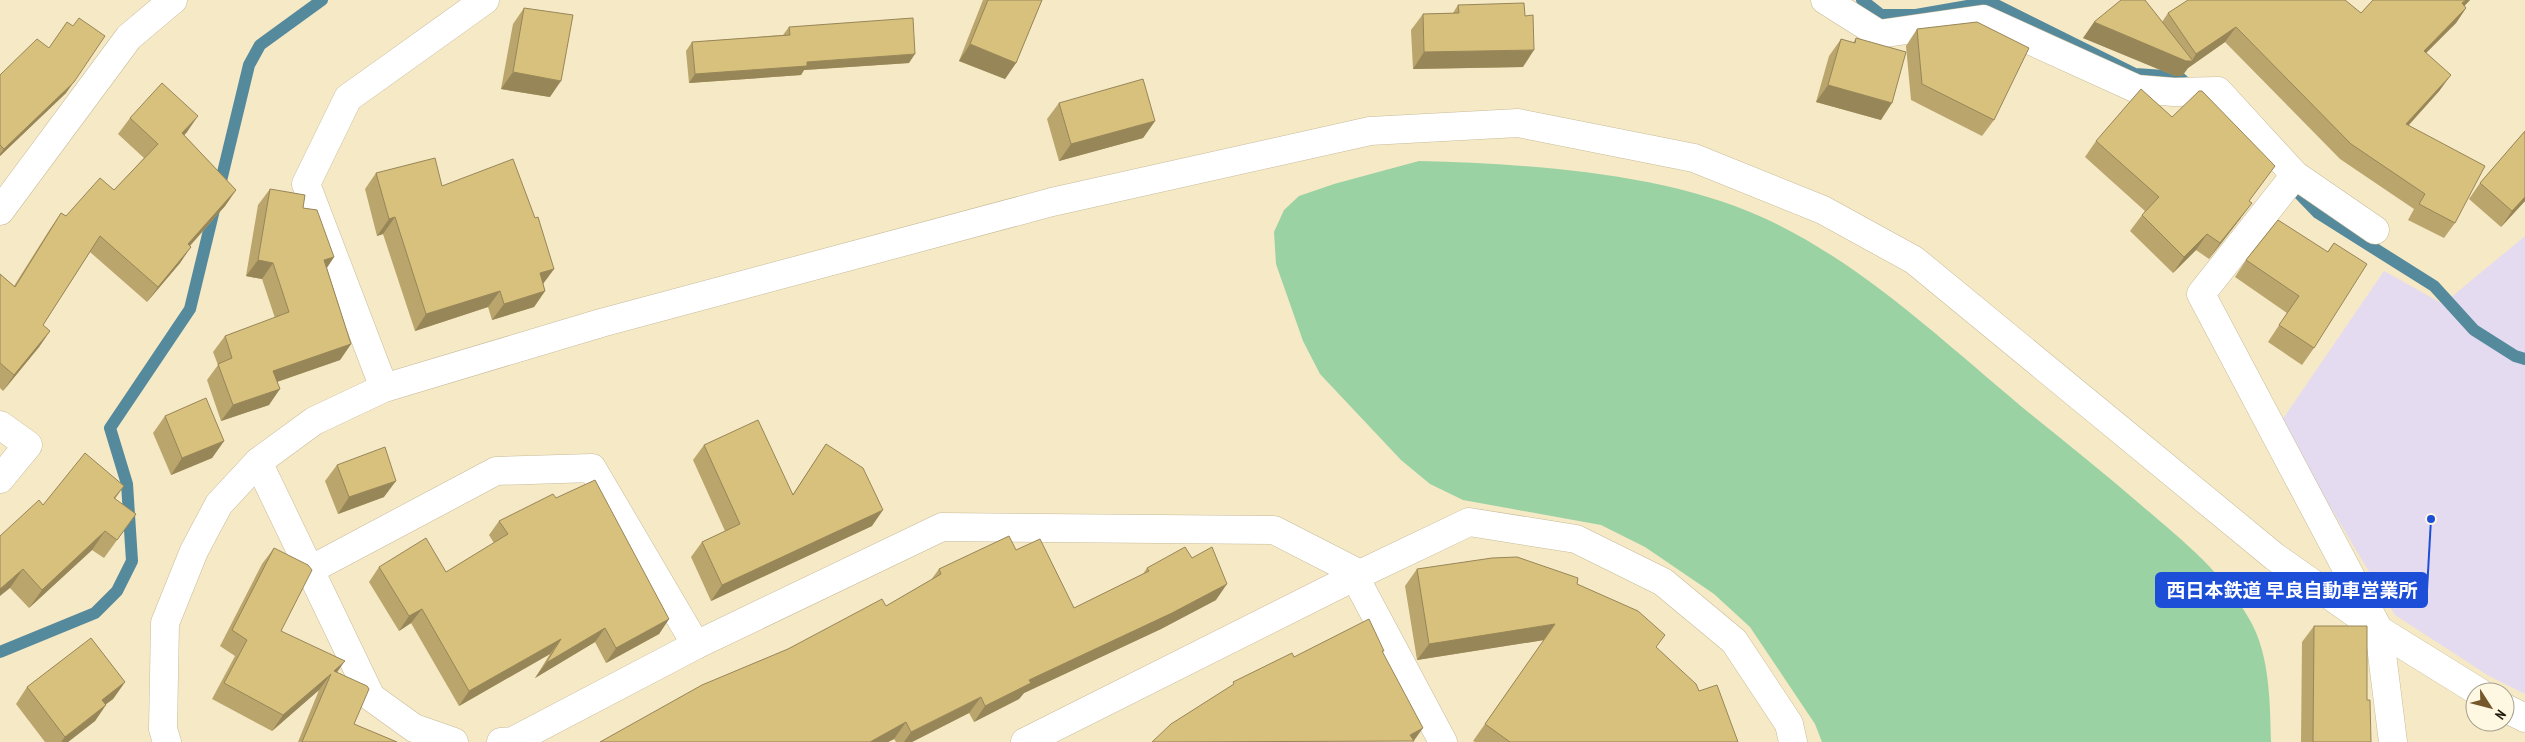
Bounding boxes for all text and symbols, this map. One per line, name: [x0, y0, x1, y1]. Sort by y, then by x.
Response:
callout: 西日本鉄道 早良自動車営業所: [2156, 573, 2427, 607]
text: 西日本鉄道 早良自動車営業所: [2167, 578, 2417, 602]
north arrow: [2465, 682, 2515, 732]
text: N: [2491, 706, 2510, 723]

